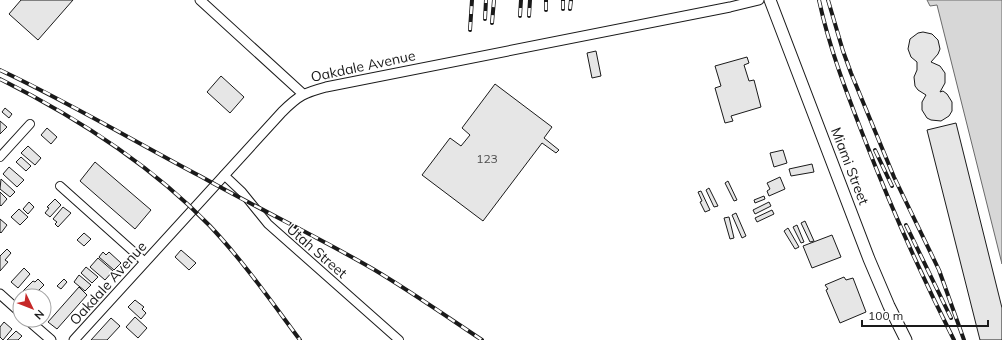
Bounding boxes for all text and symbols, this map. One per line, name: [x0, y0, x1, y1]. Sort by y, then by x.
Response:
street label: Oakdale Avenue: [309, 46, 417, 86]
street label: Miami Street: [827, 125, 873, 207]
house number: 123: [476, 151, 498, 166]
street label: Utah Street: [283, 220, 351, 282]
street label: Oakdale Avenue: [66, 237, 150, 329]
north arrow: [12, 288, 52, 328]
scale bar: [862, 302, 988, 328]
text: N: [31, 307, 47, 323]
text: 100 m: [868, 308, 903, 323]

